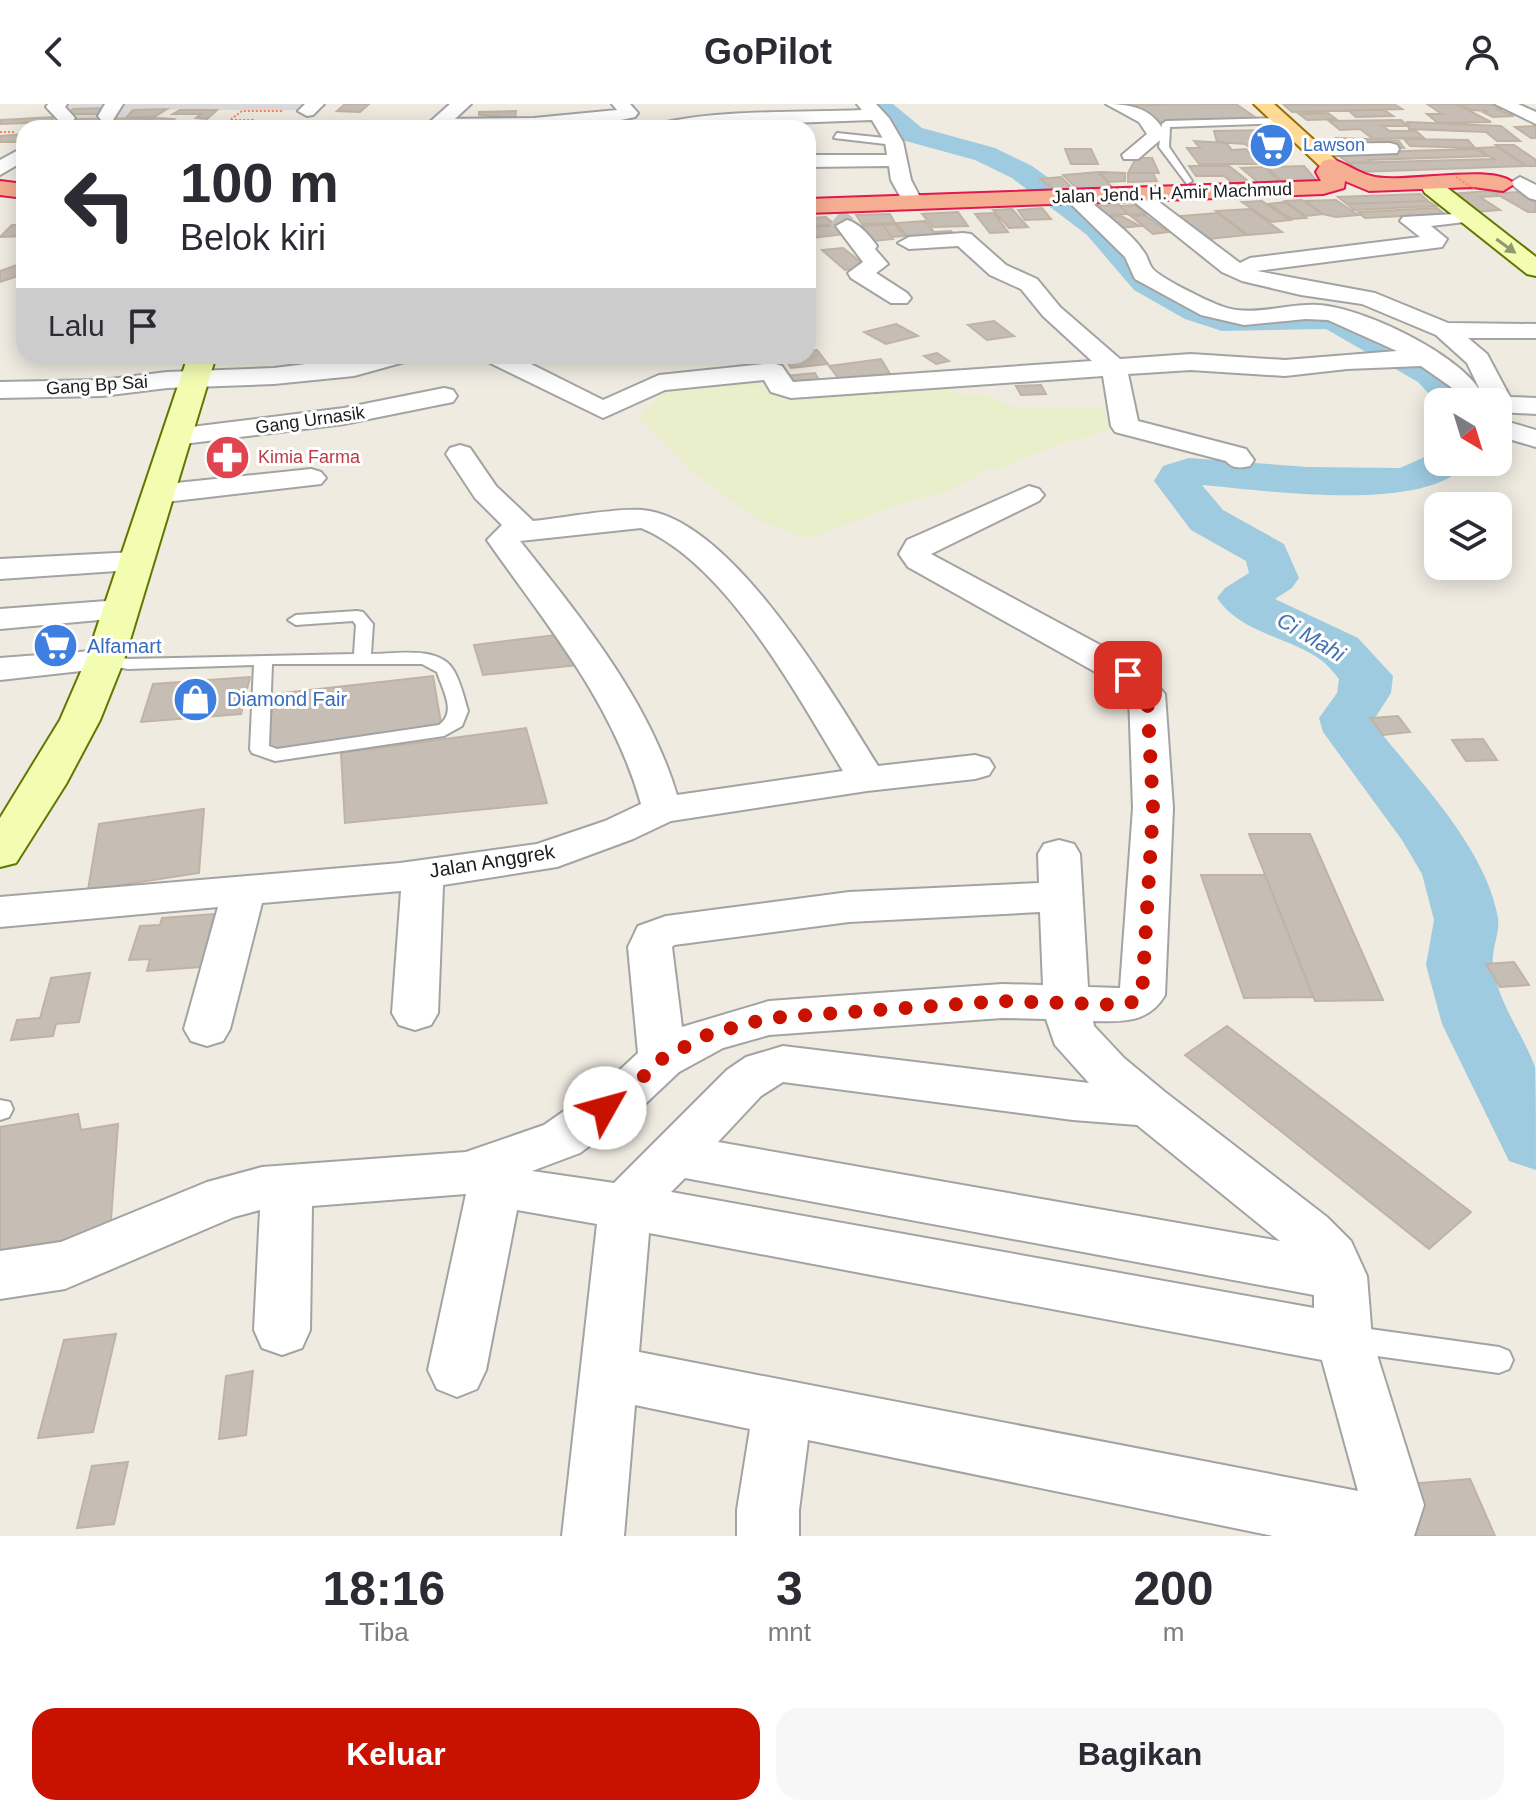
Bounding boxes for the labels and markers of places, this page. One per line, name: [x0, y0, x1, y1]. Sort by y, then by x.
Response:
supermarket icon: Lawson: [1248, 121, 1296, 169]
place label: Lawson: [1303, 135, 1365, 155]
pharmacy icon: Kimia Farma: [203, 433, 251, 481]
place label: Kimia Farma: [258, 447, 361, 467]
supermarket icon: Alfamart: [32, 622, 80, 670]
place label: Alfamart: [87, 635, 162, 657]
pin: [1094, 641, 1162, 709]
shop icon: Diamond Fair: [172, 675, 220, 723]
place label: Diamond Fair: [227, 688, 347, 710]

